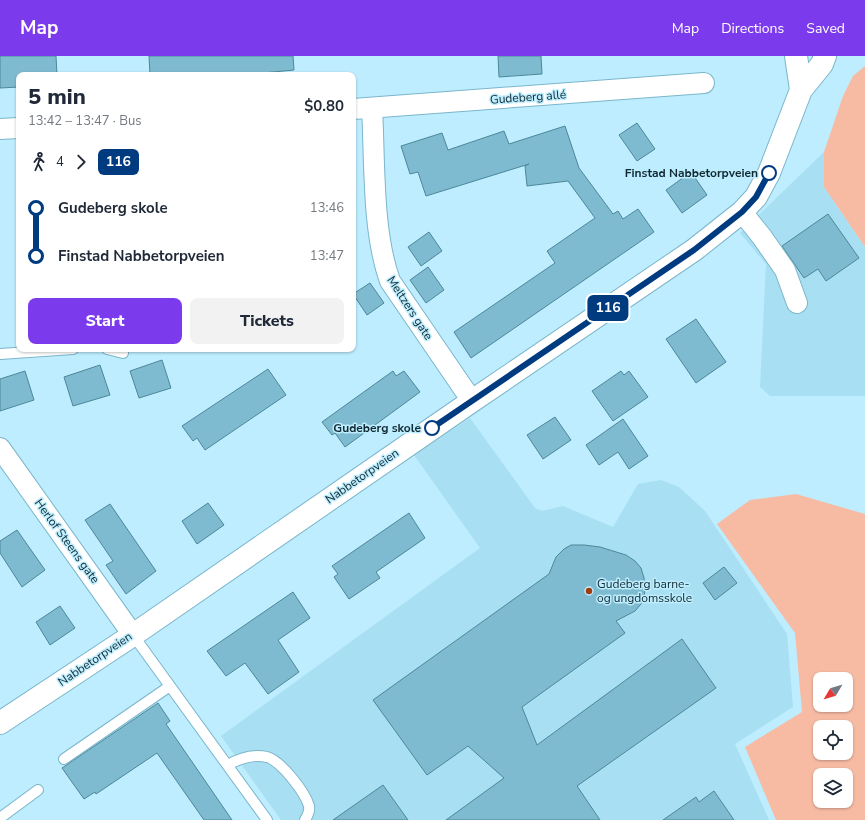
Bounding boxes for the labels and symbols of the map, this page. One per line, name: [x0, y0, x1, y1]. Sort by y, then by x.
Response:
street label: Gudeberg allé: [489, 86, 567, 108]
place label: Finstad Nabbetorpveien: [625, 165, 758, 181]
marker: Finstad Nabbetorpveien: [761, 165, 777, 181]
street label: Meltzers gate: [383, 273, 437, 343]
line badge: 116: [585, 295, 631, 321]
place label: Gudeberg skole: [333, 420, 421, 436]
marker: Gudeberg skole: [424, 420, 440, 436]
street label: Nabbetorpveien: [322, 445, 402, 507]
street label: Herlof Steens gate: [31, 495, 103, 587]
place label: Gudeberg barne- og ungdomsskole: [597, 576, 692, 606]
marker: Gudeberg barne- og ungdomsskole: [584, 586, 594, 596]
street label: Nabbetorpveien: [55, 628, 135, 690]
north arrow: [813, 672, 853, 712]

